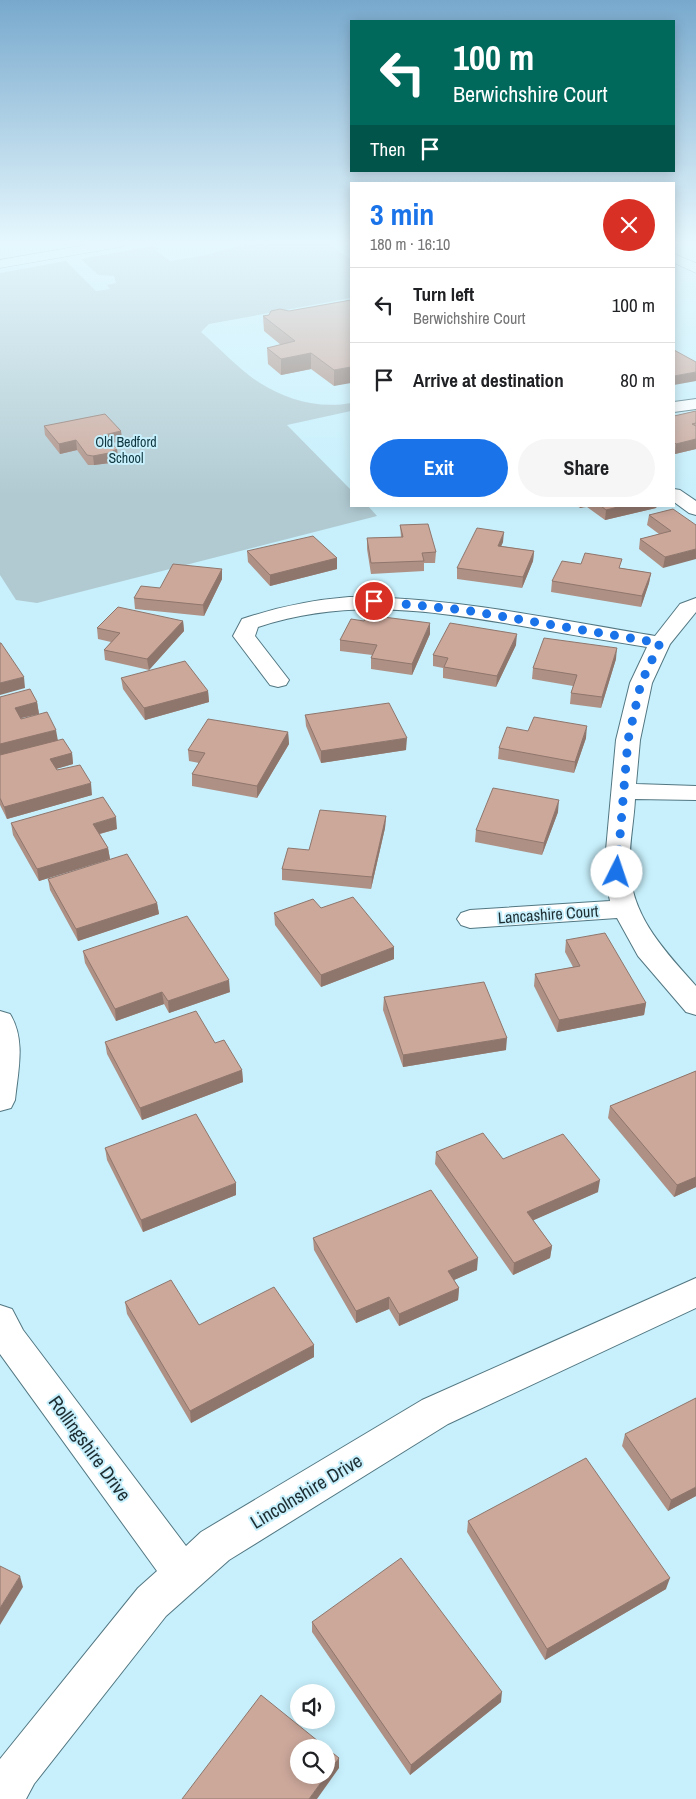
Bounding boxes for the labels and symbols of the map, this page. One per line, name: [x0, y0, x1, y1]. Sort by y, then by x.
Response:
park label: Old Bedford School: [95, 433, 157, 467]
pin: [353, 580, 395, 622]
position arrow: [590, 845, 642, 897]
street label: Lancashire Court: [497, 899, 599, 928]
street label: Rollingshire Drive: [43, 1390, 137, 1506]
street label: Lincolnshire Drive: [245, 1447, 367, 1535]

